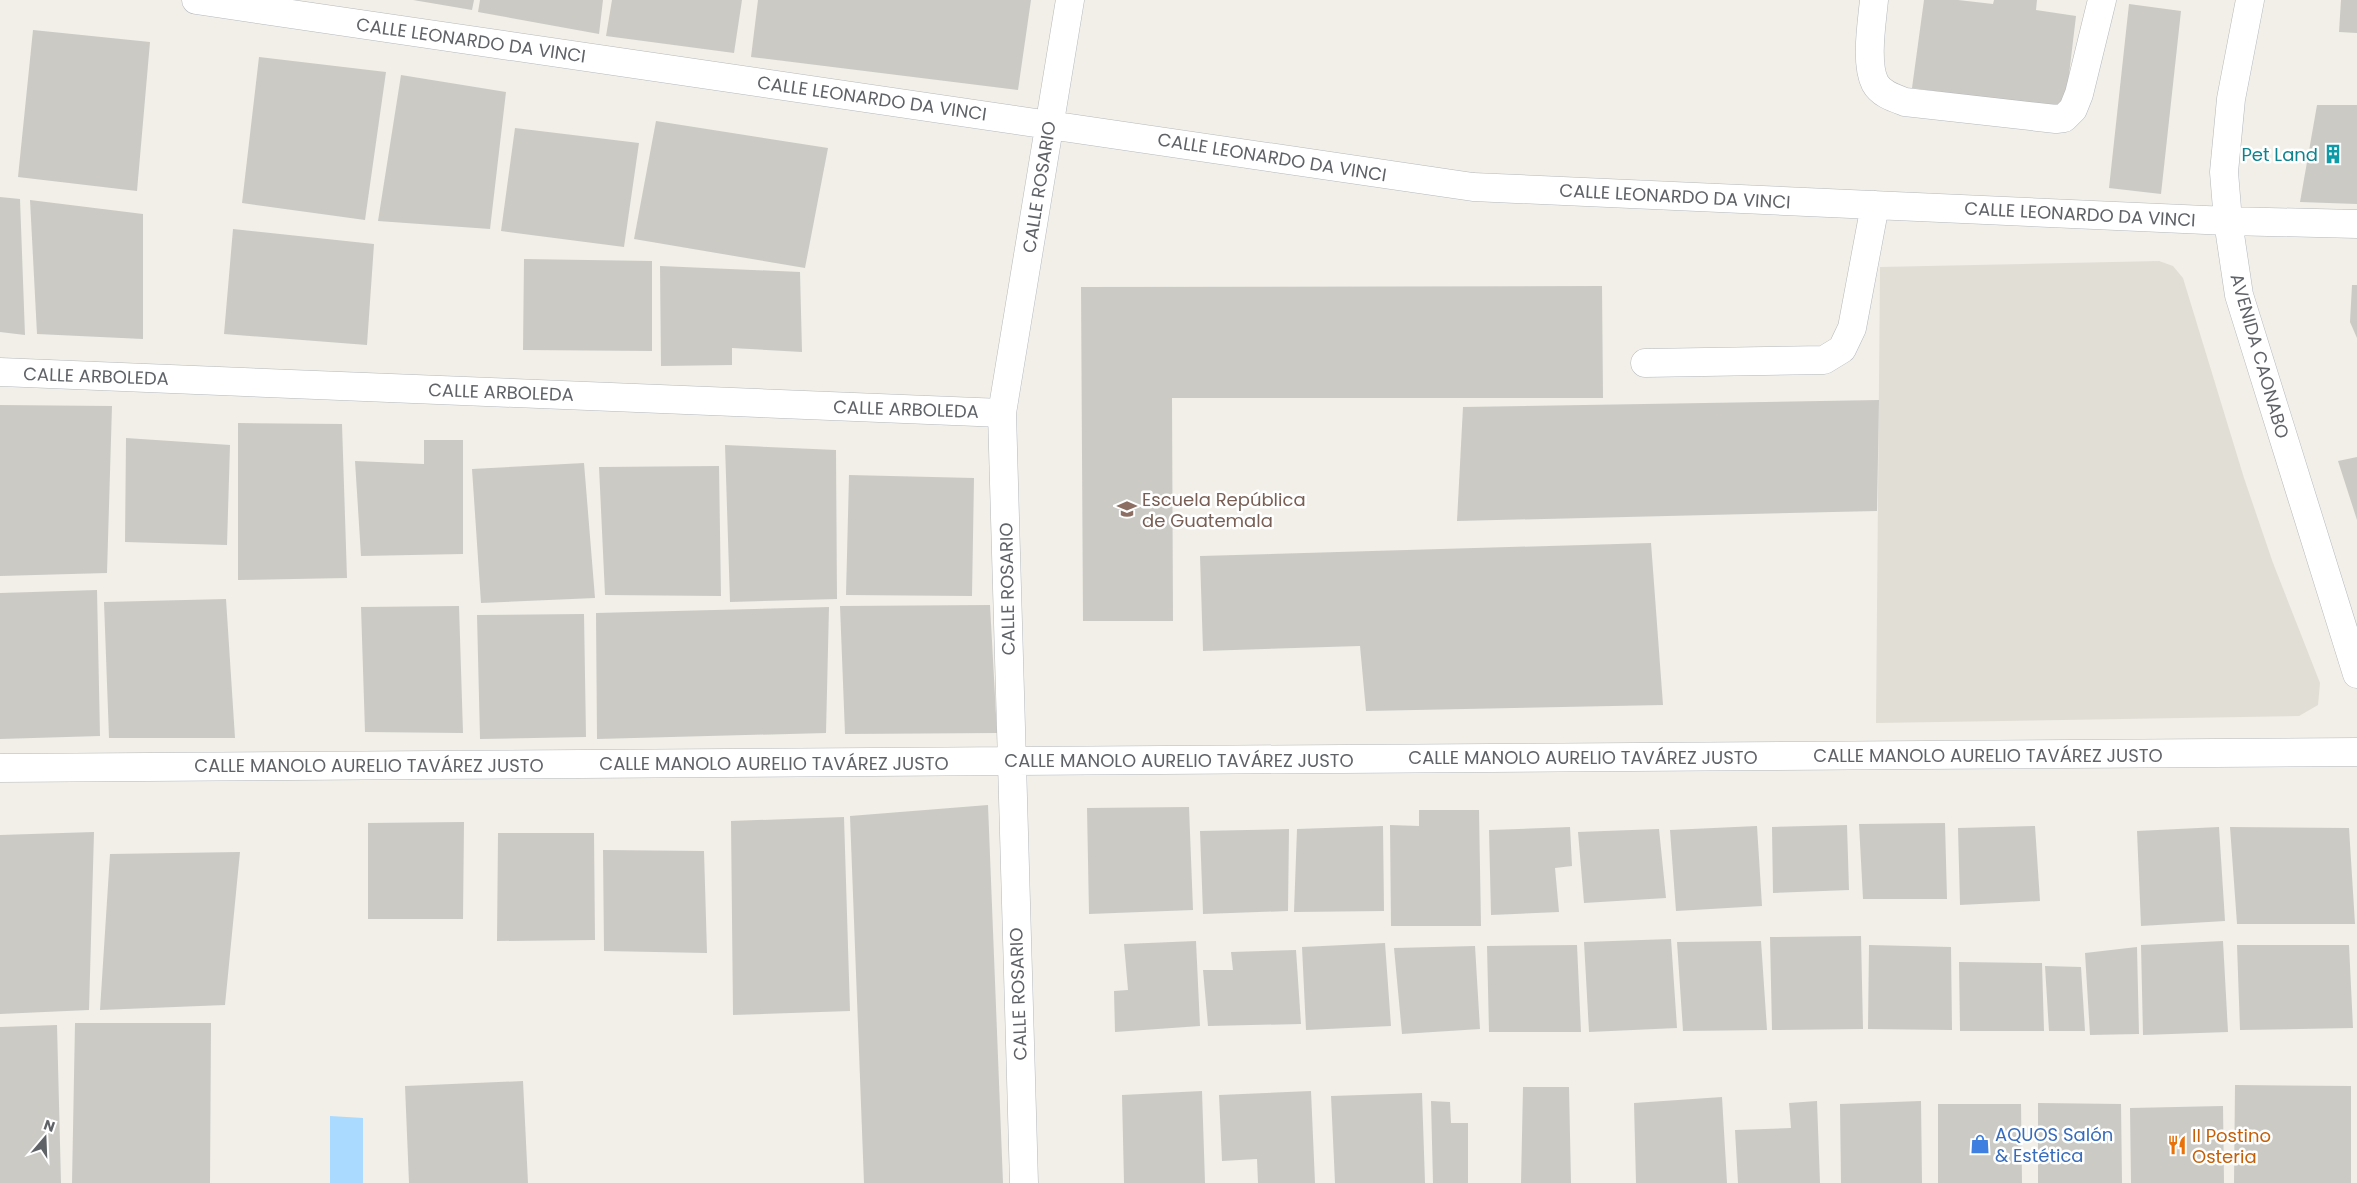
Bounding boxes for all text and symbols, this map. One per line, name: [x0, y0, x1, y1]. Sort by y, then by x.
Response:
street label: CALLE LEONARDO DA VINCI: [355, 12, 587, 68]
street label: CALLE LEONARDO DA VINCI: [756, 70, 988, 126]
street label: CALLE ROSARIO: [1016, 119, 1062, 255]
street label: CALLE LEONARDO DA VINCI: [1156, 127, 1388, 187]
place label: Pet Land: [2241, 142, 2318, 167]
building icon: Pet Land: [2322, 143, 2344, 165]
street label: CALLE LEONARDO DA VINCI: [1559, 177, 1791, 215]
street label: CALLE LEONARDO DA VINCI: [1964, 195, 2196, 233]
street label: AVENIDA CAONABO: [2224, 271, 2296, 441]
street label: CALLE ARBOLEDA: [23, 361, 169, 391]
street label: CALLE ARBOLEDA: [428, 377, 574, 407]
street label: CALLE ARBOLEDA: [833, 394, 979, 424]
place label: Escuela República de Guatemala: [1142, 487, 1306, 533]
school or university icon: Escuela República de Guatemala: [1116, 498, 1138, 520]
street label: CALLE ROSARIO: [993, 522, 1021, 656]
street label: CALLE MANOLO AURELIO TAVÁREZ JUSTO: [1813, 743, 2163, 768]
street label: CALLE MANOLO AURELIO TAVÁREZ JUSTO: [1408, 745, 1758, 770]
street label: CALLE MANOLO AURELIO TAVÁREZ JUSTO: [1004, 748, 1354, 773]
street label: CALLE MANOLO AURELIO TAVÁREZ JUSTO: [599, 751, 949, 776]
street label: CALLE MANOLO AURELIO TAVÁREZ JUSTO: [194, 753, 544, 778]
street label: CALLE ROSARIO: [1003, 927, 1033, 1061]
north arrow: [20, 1113, 70, 1163]
text: N: [41, 1115, 57, 1137]
place label: AQUOS Salón & Estética: [1995, 1122, 2113, 1168]
place label: Il Postino Osteria: [2192, 1123, 2271, 1169]
shop icon: AQUOS Salón & Estética: [1969, 1133, 1991, 1155]
restaurant icon: Il Postino Osteria: [2166, 1134, 2188, 1156]

